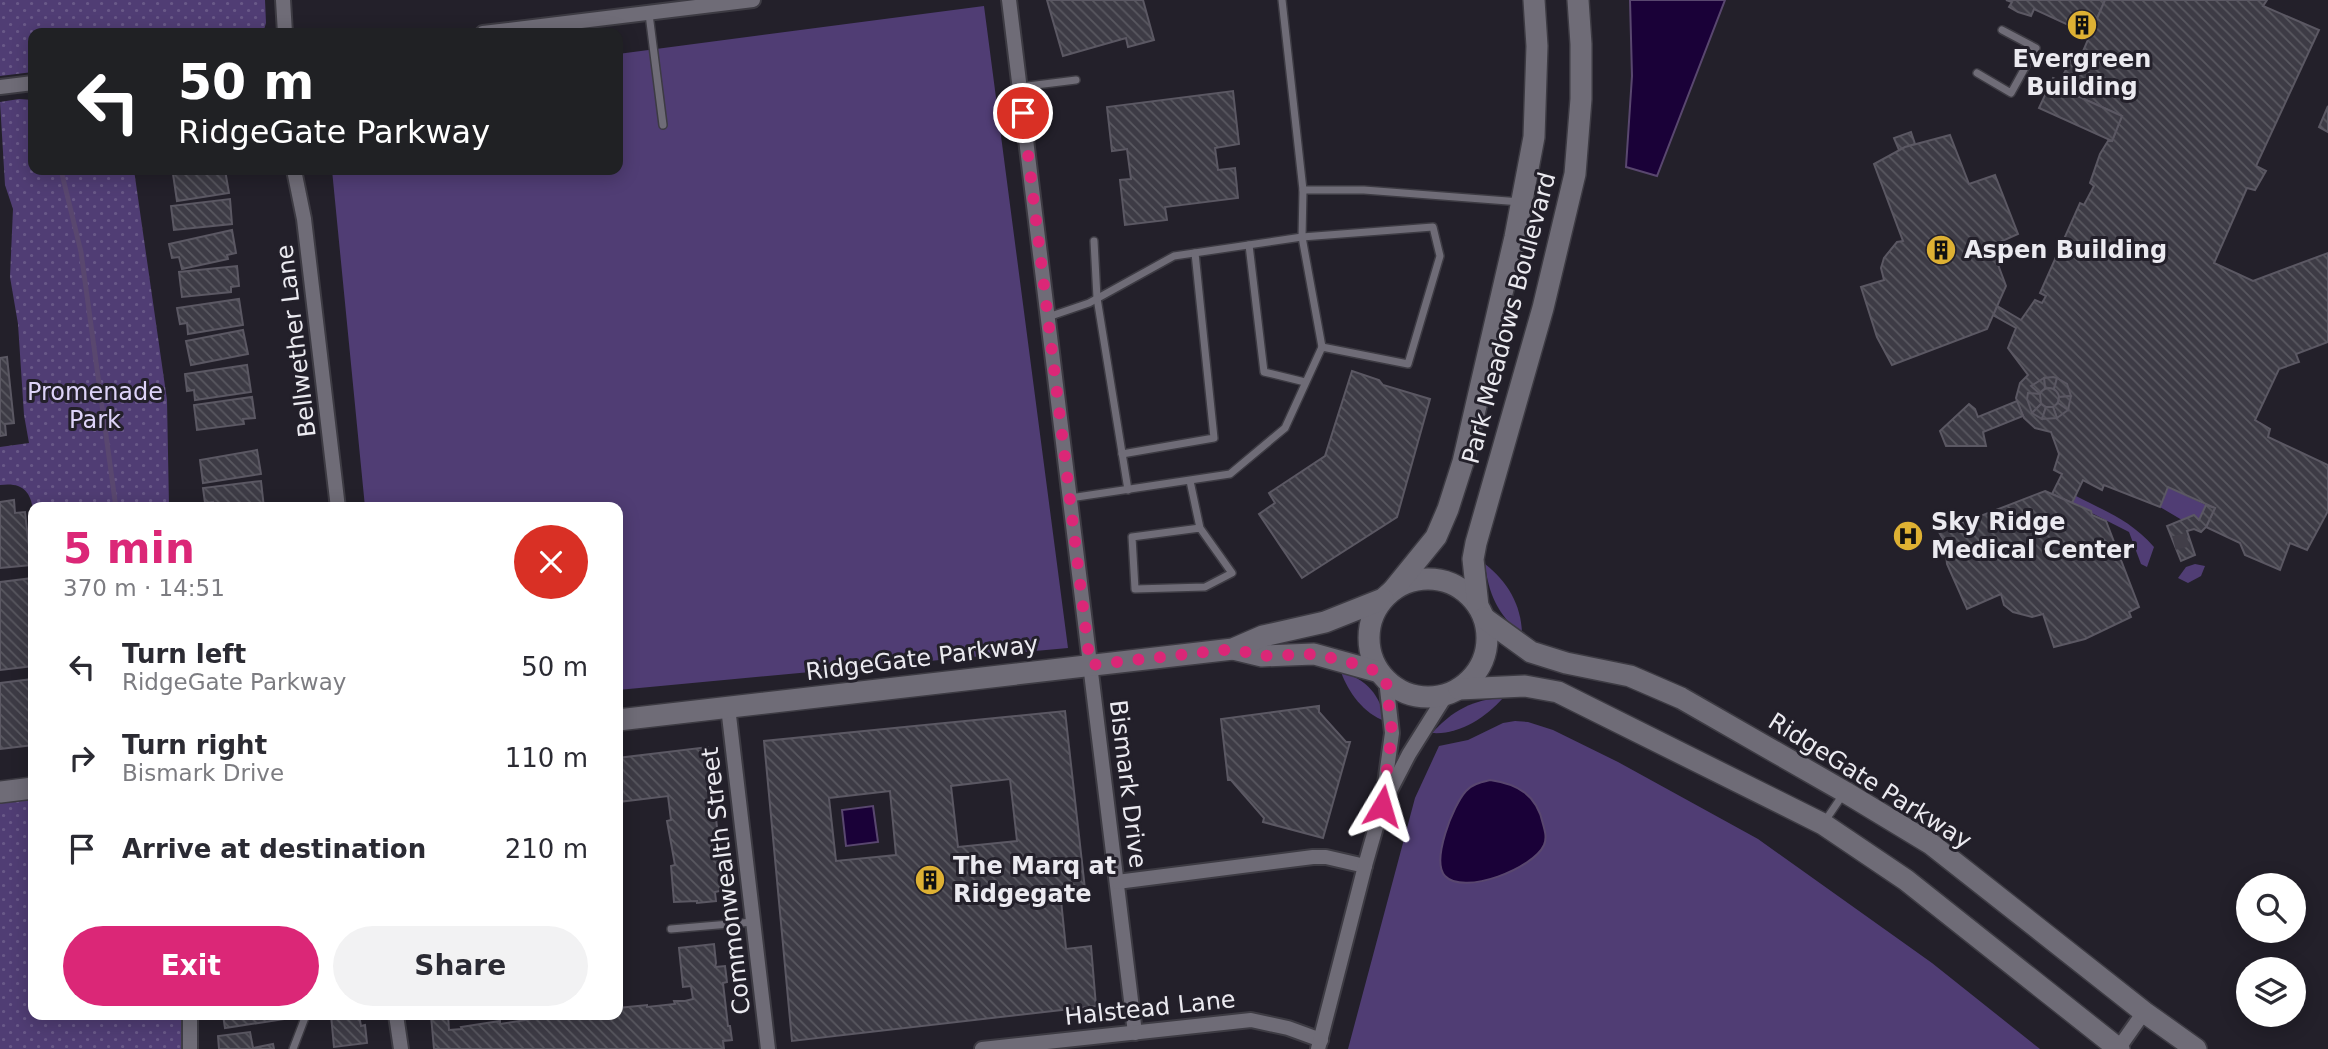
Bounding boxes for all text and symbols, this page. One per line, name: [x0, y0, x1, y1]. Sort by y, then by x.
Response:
building icon: Evergreen Building: [2065, 8, 2099, 42]
place label: Evergreen Building: [2013, 45, 2151, 101]
text: 50 m: [178, 54, 314, 111]
icon: left: [63, 56, 154, 147]
pin: [993, 83, 1053, 143]
icon: arrive: [1004, 94, 1042, 132]
text: RidgeGate Parkway: [178, 113, 490, 151]
street label: Park Meadows Boulevard: [1457, 169, 1561, 467]
building icon: Aspen Building: [1924, 233, 1958, 267]
place label: Aspen Building: [1964, 236, 2167, 264]
street label: Bellwether Lane: [270, 243, 322, 439]
park label: Promenade Park: [27, 378, 163, 434]
place label: Sky Ridge Medical Center: [1931, 508, 2134, 564]
hospital icon: Sky Ridge Medical Center: [1891, 519, 1925, 553]
text: 5 min: [63, 524, 195, 573]
button: close: [514, 525, 588, 599]
text: 370 m · 14:51: [63, 575, 225, 601]
street label: RidgeGate Parkway: [804, 630, 1040, 686]
text: Turn left: [122, 639, 246, 669]
icon: left: [63, 648, 101, 686]
text: 50 m: [521, 652, 588, 682]
text: RidgeGate Parkway: [122, 669, 346, 695]
street label: Bismark Drive: [1104, 698, 1152, 870]
street label: RidgeGate Parkway: [1763, 707, 1977, 855]
text: Turn right: [122, 730, 267, 760]
icon: right: [63, 739, 101, 777]
text: 110 m: [505, 743, 588, 773]
street label: Commonwealth Street: [696, 746, 756, 1016]
text: Bismark Drive: [122, 760, 284, 786]
position arrow: [1345, 769, 1419, 843]
icon: arrive: [63, 830, 101, 868]
text: Arrive at destination: [122, 834, 426, 864]
text: 210 m: [505, 834, 588, 864]
place label: The Marq at Ridgegate: [953, 852, 1116, 908]
building icon: The Marq at Ridgegate: [913, 863, 947, 897]
map controls: [2236, 873, 2306, 1027]
button: search: [2236, 873, 2306, 943]
button: Exit: [63, 926, 319, 1006]
button: Share: [333, 926, 588, 1006]
button: layers: [2236, 957, 2306, 1027]
street label: Halstead Lane: [1063, 985, 1237, 1031]

